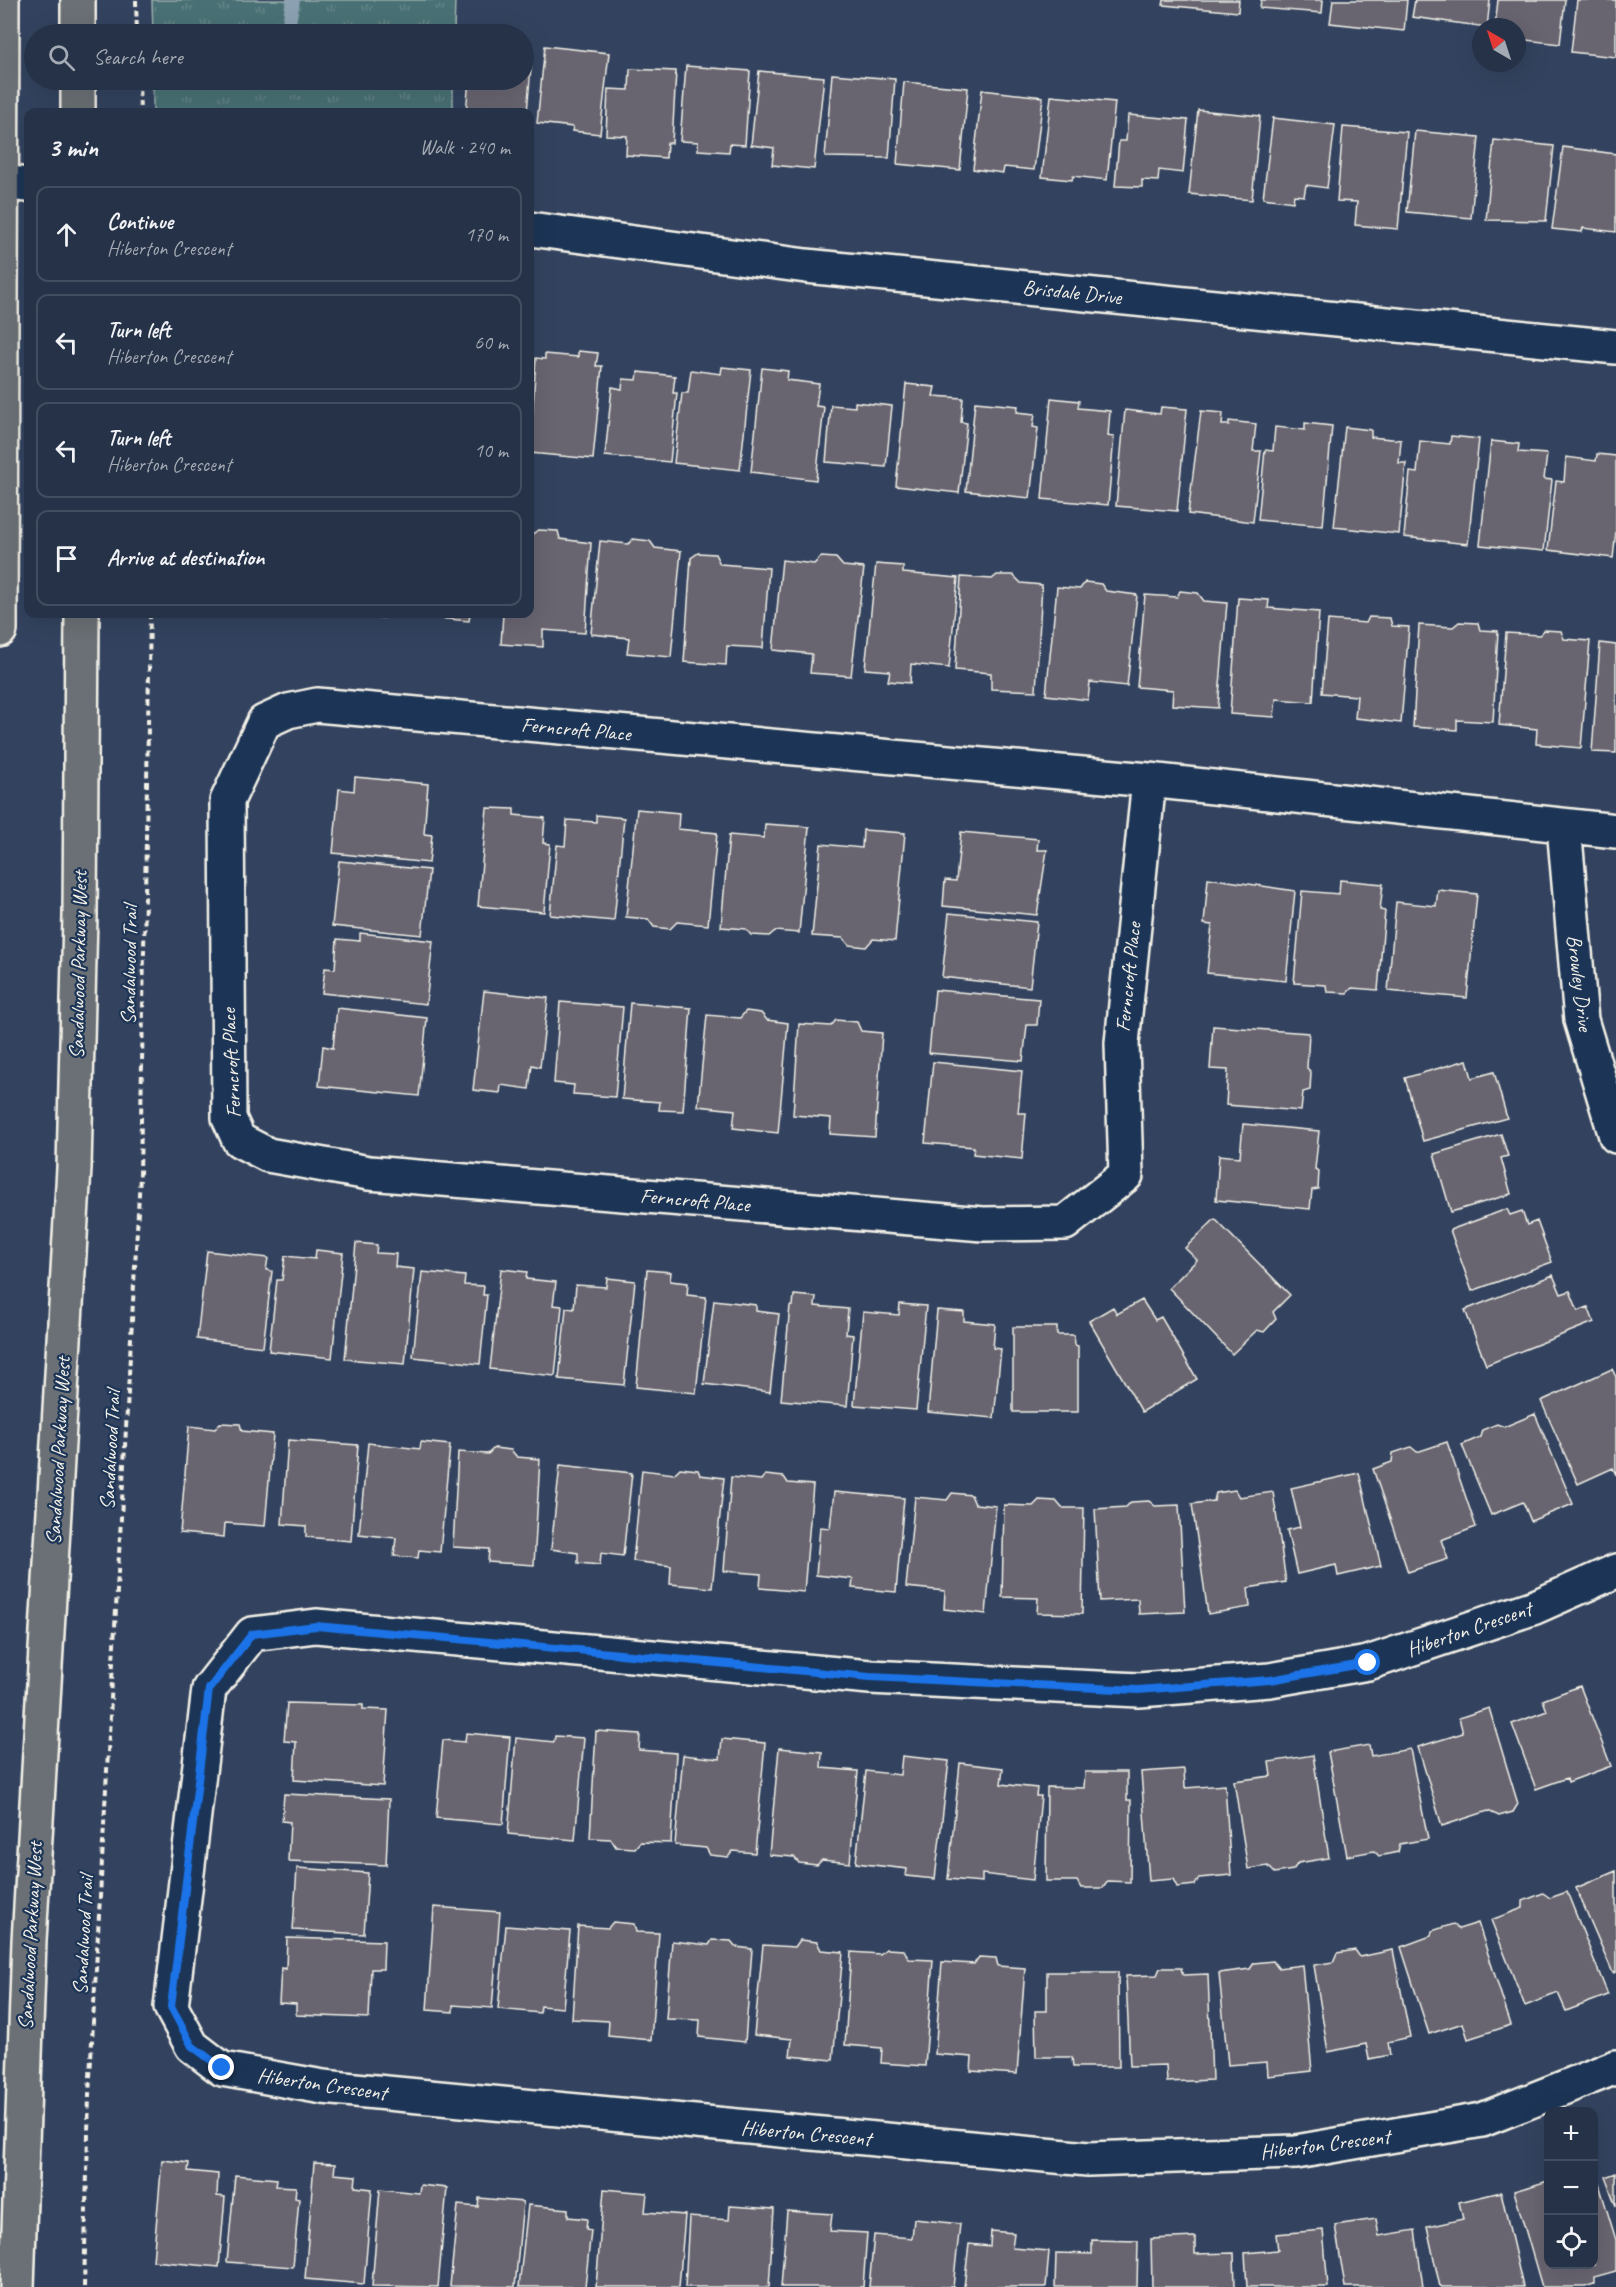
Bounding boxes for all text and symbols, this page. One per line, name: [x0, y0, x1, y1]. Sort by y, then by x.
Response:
north arrow: [1472, 18, 1526, 72]
search box: [24, 24, 534, 90]
icon: search: [45, 41, 78, 74]
text: Search here: [93, 43, 183, 71]
text: 3 min: [48, 131, 98, 164]
text: Walk · 240 m: [420, 135, 510, 160]
text: Continue: [107, 208, 173, 236]
icon: ahead: [50, 218, 83, 251]
text: 170 m: [465, 222, 508, 247]
text: Hiberton Crescent: [107, 236, 231, 261]
street label: Brisdale Drive: [1021, 274, 1124, 310]
text: Turn left: [107, 316, 171, 344]
icon: left: [50, 326, 83, 359]
text: 60 m: [474, 330, 508, 355]
text: Hiberton Crescent: [107, 344, 231, 369]
text: Turn left: [107, 424, 171, 452]
icon: left: [50, 434, 83, 467]
text: 10 m: [474, 438, 508, 463]
text: Hiberton Crescent: [107, 452, 231, 477]
icon: arrive: [50, 542, 83, 575]
text: Arrive at destination: [107, 544, 264, 572]
street label: Ferncroft Place: [520, 711, 634, 747]
street label: Sandalwood Parkway West: [63, 869, 93, 1059]
street label: Sandalwood Trail: [115, 901, 143, 1025]
street label: Ferncroft Place: [1109, 919, 1147, 1033]
street label: Browley Drive: [1561, 933, 1599, 1035]
street label: Ferncroft Place: [215, 1005, 247, 1118]
street label: Ferncroft Place: [639, 1182, 753, 1218]
street label: Sandalwood Parkway West: [40, 1354, 76, 1546]
street label: Sandalwood Trail: [94, 1386, 126, 1511]
street label: Hiberton Crescent: [1403, 1594, 1538, 1663]
route start: [1354, 1649, 1380, 1675]
street label: Sandalwood Parkway West: [12, 1839, 48, 2031]
street label: Sandalwood Trail: [67, 1871, 99, 1996]
route end: [208, 2054, 234, 2080]
street label: Hiberton Crescent: [256, 2062, 391, 2106]
map controls: [1544, 2107, 1598, 2269]
button: +: [1544, 2107, 1598, 2161]
street label: Hiberton Crescent: [740, 2114, 875, 2152]
street label: Hiberton Crescent: [1259, 2123, 1394, 2165]
button: −: [1544, 2161, 1598, 2215]
button: locate: [1544, 2215, 1598, 2269]

